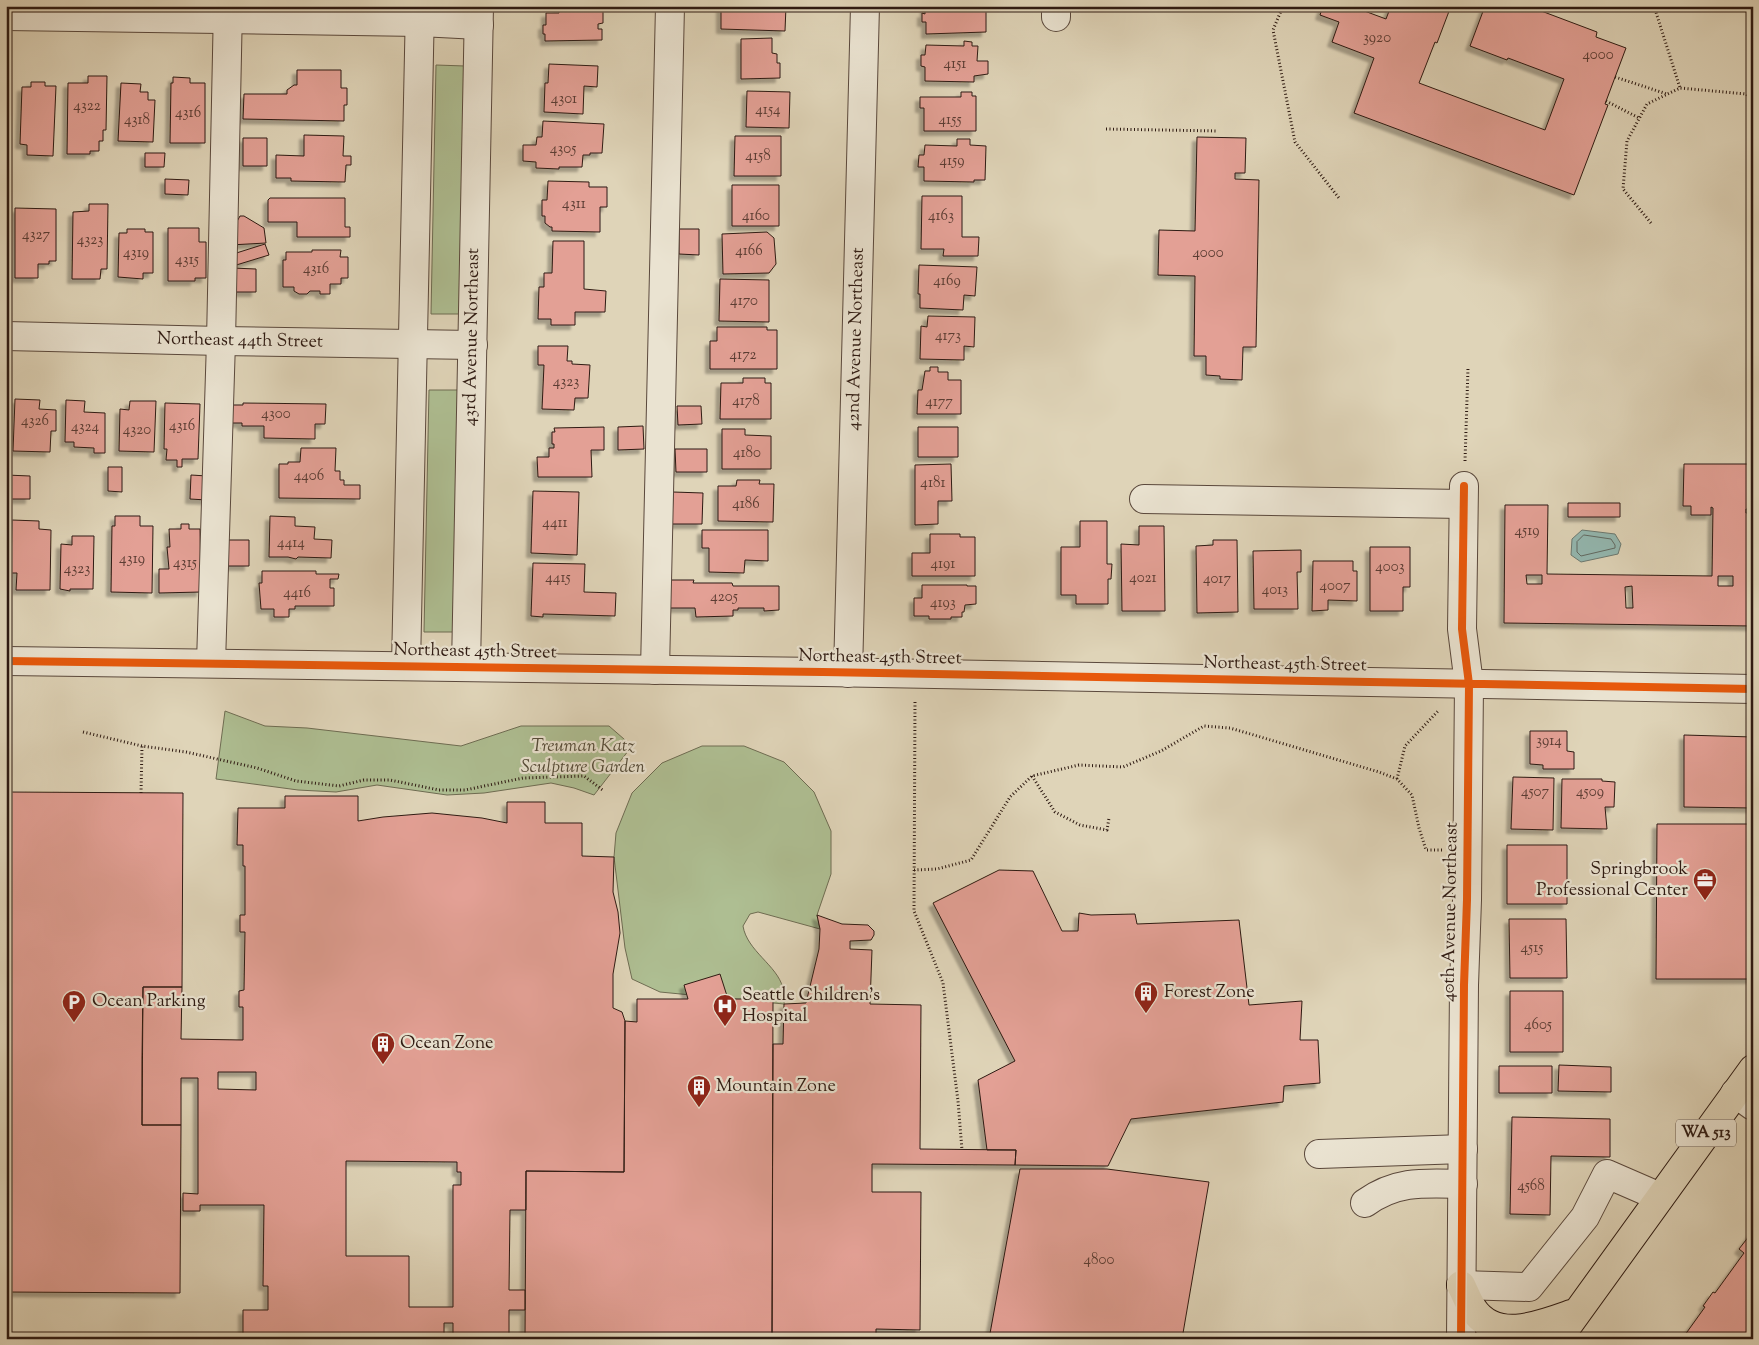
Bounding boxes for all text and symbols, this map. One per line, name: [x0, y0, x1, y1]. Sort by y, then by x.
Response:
house number: 3920: [1363, 28, 1391, 49]
house number: 4000: [1582, 45, 1614, 66]
house number: 4151: [944, 54, 966, 75]
house number: 4301: [551, 89, 577, 110]
house number: 4322: [73, 96, 101, 117]
house number: 4154: [755, 100, 781, 121]
house number: 4316: [175, 103, 201, 124]
house number: 4318: [124, 110, 150, 131]
house number: 4155: [938, 110, 962, 131]
house number: 4305: [550, 139, 576, 160]
house number: 4158: [745, 146, 771, 167]
house number: 4159: [939, 151, 965, 172]
house number: 4311: [562, 194, 586, 215]
house number: 4160: [742, 206, 770, 227]
house number: 4163: [928, 206, 954, 227]
house number: 4327: [22, 225, 51, 246]
house number: 4323: [77, 230, 103, 251]
house number: 4166: [735, 241, 763, 262]
house number: 4319: [123, 243, 149, 264]
house number: 4000: [1192, 243, 1224, 264]
street label: 42nd Avenue Northeast: [841, 247, 872, 431]
street label: 43rd Avenue Northeast: [458, 248, 487, 426]
house number: 4315: [175, 250, 199, 271]
house number: 4316: [303, 259, 329, 280]
house number: 4169: [933, 271, 961, 292]
house number: 4170: [730, 291, 758, 312]
house number: 4173: [935, 326, 961, 347]
street label: Northeast 44th Street: [157, 327, 323, 356]
house number: 4172: [729, 345, 757, 366]
house number: 4323: [553, 372, 579, 393]
house number: 4178: [732, 391, 760, 412]
house number: 4177: [925, 392, 953, 413]
house number: 4300: [261, 404, 291, 425]
house number: 4326: [21, 411, 49, 432]
house number: 4316: [169, 416, 195, 437]
house number: 4324: [71, 417, 100, 438]
house number: 4320: [123, 420, 151, 441]
house number: 4180: [733, 443, 761, 464]
house number: 4406: [294, 466, 324, 487]
house number: 4181: [920, 473, 946, 494]
house number: 4186: [732, 494, 760, 515]
house number: 4411: [542, 513, 568, 534]
house number: 4519: [1515, 521, 1539, 542]
house number: 4414: [277, 533, 305, 554]
house number: 4319: [119, 549, 145, 570]
house number: 4315: [173, 553, 197, 574]
house number: 4191: [931, 554, 955, 575]
house number: 4003: [1375, 557, 1405, 578]
house number: 4323: [64, 559, 90, 580]
house number: 4415: [545, 568, 571, 589]
house number: 4021: [1129, 568, 1157, 589]
house number: 4017: [1203, 569, 1231, 590]
house number: 4007: [1320, 576, 1351, 597]
house number: 4013: [1262, 580, 1288, 601]
house number: 4416: [283, 583, 311, 604]
house number: 4205: [710, 587, 738, 608]
house number: 4193: [930, 593, 956, 614]
street label: Northeast 45th Street: [393, 638, 557, 666]
street label: Northeast 45th Street: [798, 644, 962, 672]
street label: Northeast 45th Street: [1203, 651, 1367, 679]
house number: 3914: [1536, 731, 1562, 752]
park label: Treuman Katz Sculpture Garden: [521, 734, 646, 781]
house number: 4507: [1521, 782, 1550, 803]
house number: 4509: [1576, 782, 1604, 803]
street label: 40th Avenue Northeast: [1436, 822, 1466, 1002]
place label: Springbrook Professional Center: [1536, 857, 1688, 904]
office icon: Springbrook Professional Center: [1692, 867, 1718, 901]
house number: 4515: [1521, 938, 1543, 959]
building icon: Forest Zone: [1133, 980, 1159, 1014]
place label: Forest Zone: [1164, 980, 1255, 1006]
place label: Seattle Children's Hospital: [742, 983, 880, 1030]
parking icon: Ocean Parking: [61, 989, 87, 1023]
place label: Ocean Parking: [92, 989, 206, 1015]
hospital icon: Seattle Children's Hospital: [712, 993, 738, 1027]
house number: 4605: [1524, 1015, 1552, 1036]
building icon: Ocean Zone: [370, 1031, 396, 1065]
place label: Ocean Zone: [400, 1031, 493, 1057]
building icon: Mountain Zone: [686, 1074, 712, 1108]
place label: Mountain Zone: [716, 1074, 836, 1100]
road number: WA 513: [1676, 1120, 1736, 1146]
house number: 4568: [1517, 1176, 1545, 1197]
house number: 4800: [1084, 1250, 1115, 1271]

